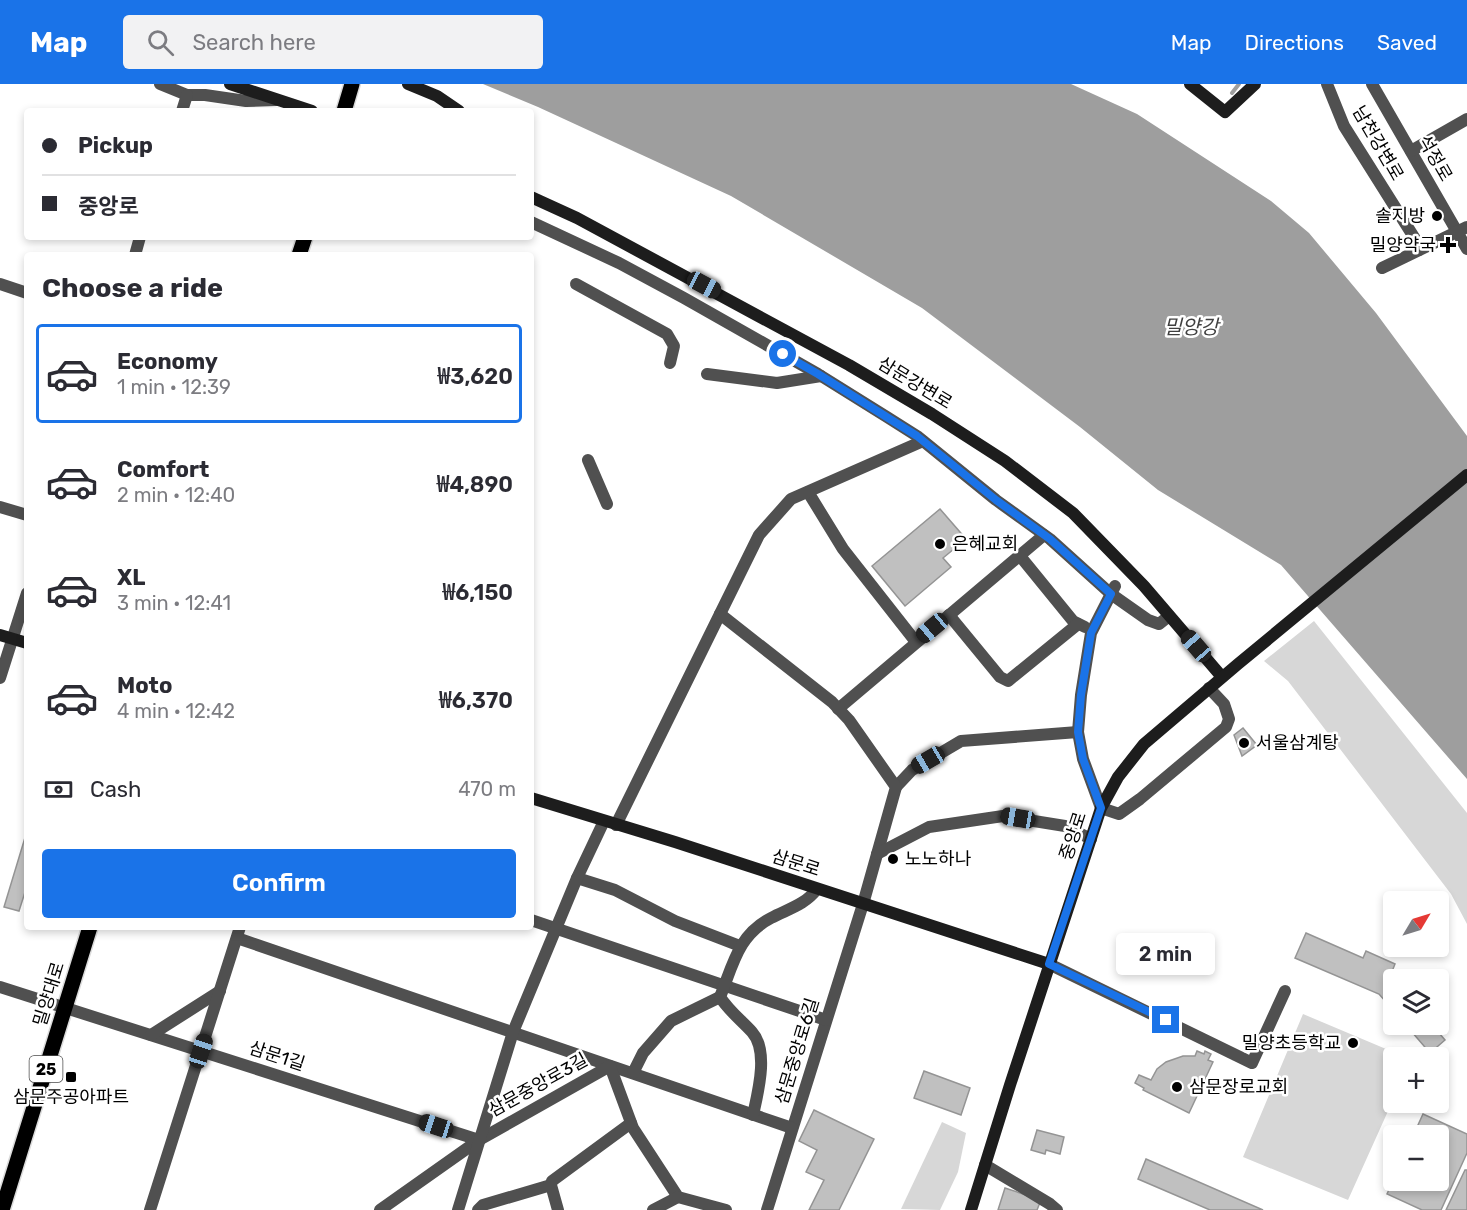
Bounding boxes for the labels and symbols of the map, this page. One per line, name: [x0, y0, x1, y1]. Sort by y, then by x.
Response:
street label: 남천강변로: [1348, 102, 1408, 184]
street label: 석정로: [1413, 131, 1457, 185]
place label: 솔지방: [1375, 205, 1425, 227]
marker: 솔지방: [1430, 209, 1444, 223]
place label: 밀양약국: [1370, 234, 1436, 256]
marker: 밀양약국: [1441, 238, 1455, 252]
car: [684, 269, 724, 301]
water label: 밀양강: [1163, 315, 1221, 339]
route start: [769, 340, 796, 367]
street label: 삼문강변로: [874, 352, 956, 414]
place label: 은혜교회: [952, 533, 1018, 555]
marker: 은혜교회: [933, 537, 947, 551]
car: [912, 610, 952, 646]
car: [1177, 627, 1215, 665]
place label: 서울삼계탕: [1256, 732, 1339, 754]
marker: 서울삼계탕: [1237, 736, 1251, 750]
car: [908, 743, 948, 777]
car: [999, 806, 1037, 830]
street label: 중앙로: [1055, 809, 1091, 863]
street label: 삼문로: [769, 845, 823, 881]
place label: 노노하나: [905, 848, 971, 870]
marker: 노노하나: [886, 852, 900, 866]
north arrow: [1383, 891, 1449, 957]
callout: 2 min: [1116, 933, 1216, 975]
street label: 밀양대로: [29, 959, 69, 1029]
street label: 삼문중앙로6길: [770, 995, 824, 1107]
route end: [1152, 1006, 1179, 1033]
car: [187, 1031, 215, 1071]
place label: 밀양초등학교: [1242, 1032, 1341, 1054]
marker: 밀양초등학교: [1346, 1036, 1360, 1050]
street label: 삼문1길: [246, 1037, 308, 1075]
street label: 삼문중앙로3길: [484, 1049, 592, 1121]
road number: 25: [30, 1056, 63, 1082]
marker: 삼문주공아파트: [64, 1070, 78, 1084]
place label: 삼문장로교회: [1189, 1076, 1288, 1098]
marker: 삼문장로교회: [1170, 1080, 1184, 1094]
place label: 삼문주공아파트: [13, 1086, 129, 1108]
car: [416, 1112, 456, 1140]

